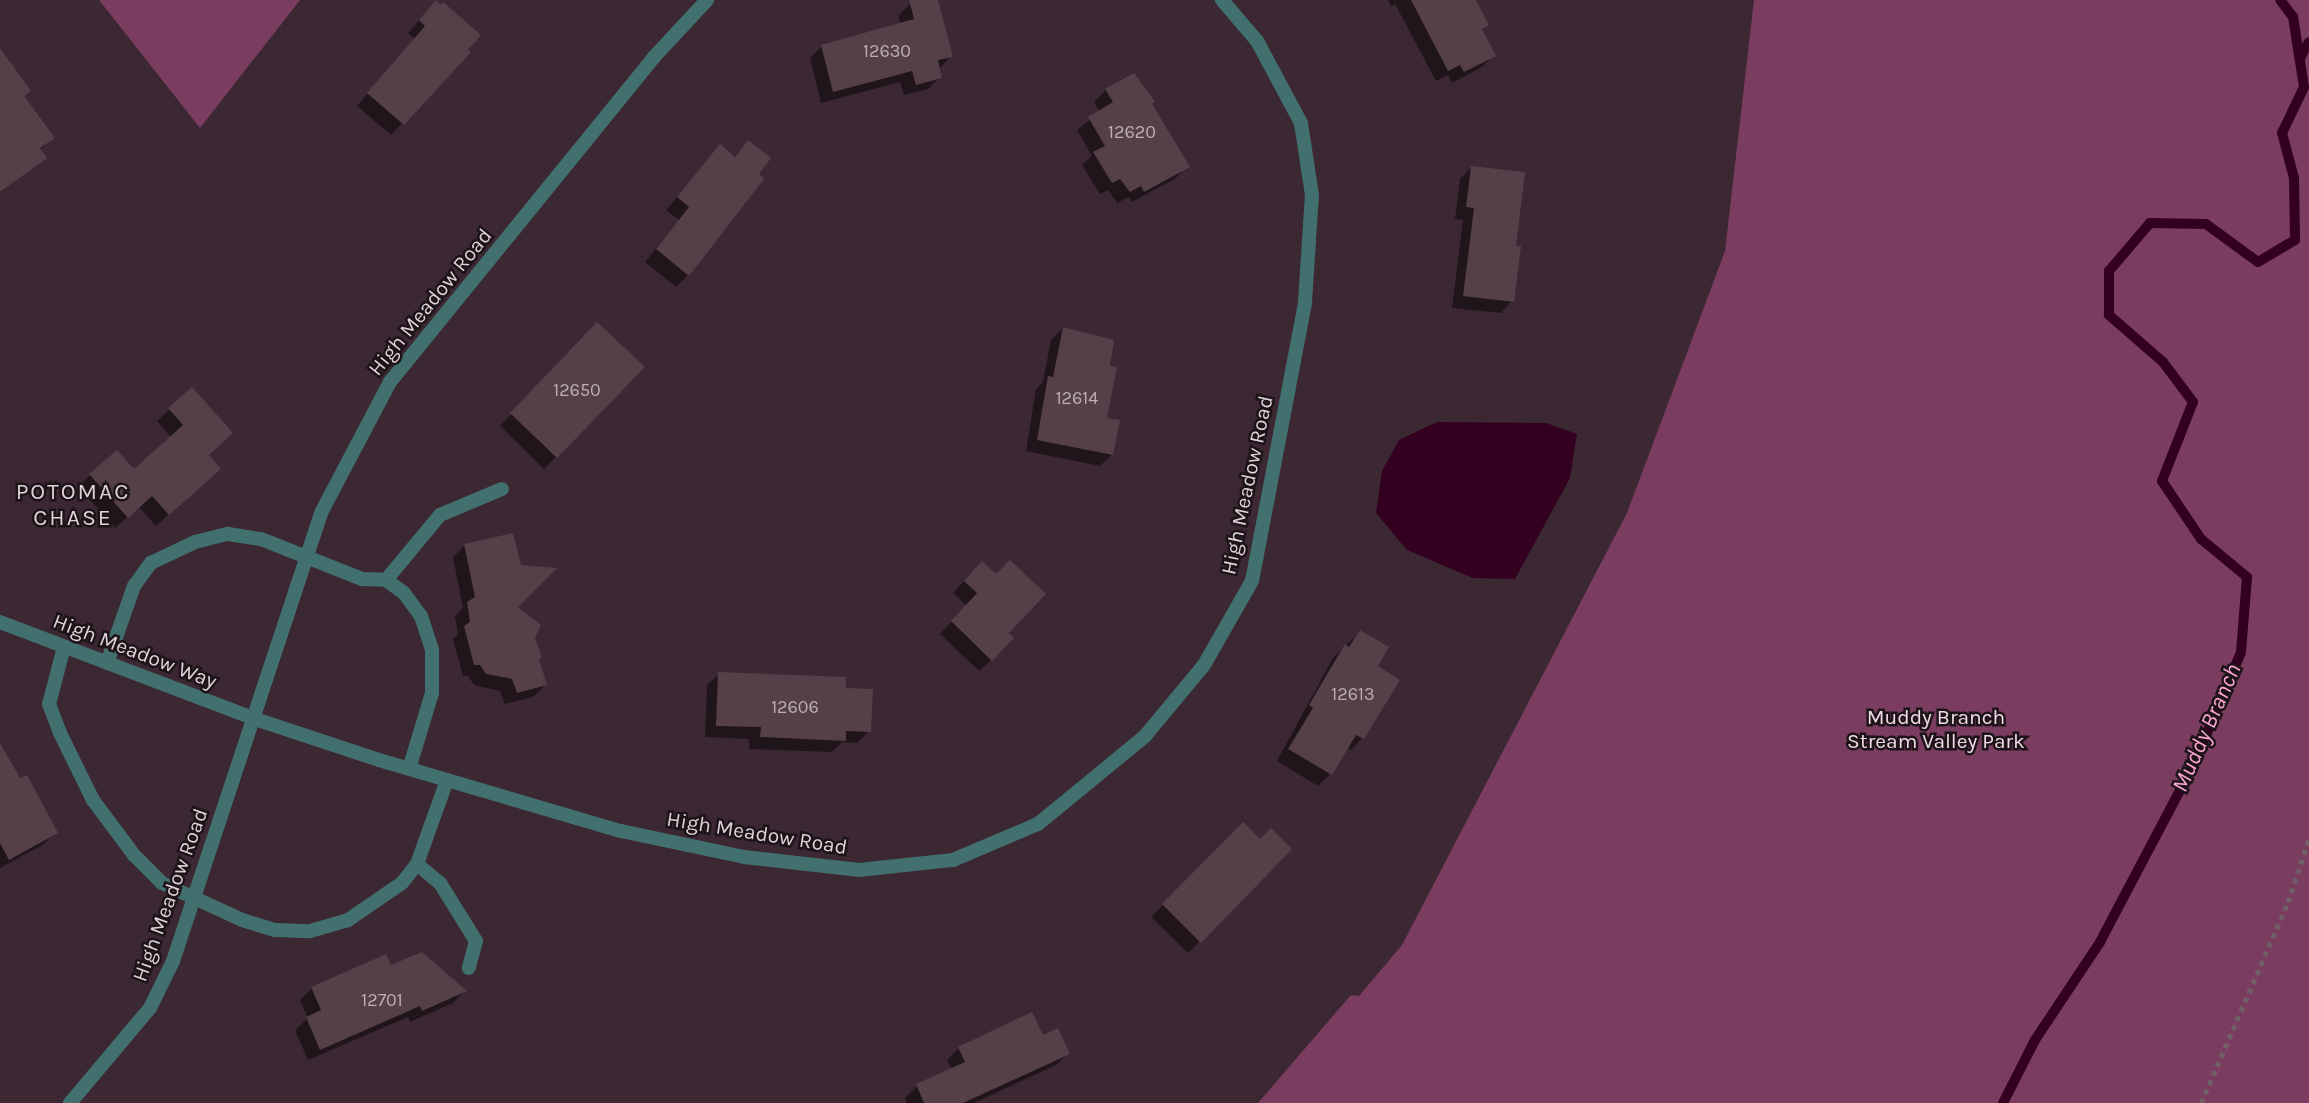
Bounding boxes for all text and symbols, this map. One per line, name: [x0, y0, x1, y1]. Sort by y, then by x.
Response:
house number: 12630: [863, 40, 911, 62]
house number: 12620: [1108, 121, 1156, 143]
street label: High Meadow Road: [363, 223, 497, 381]
house number: 12650: [553, 379, 601, 401]
house number: 12614: [1056, 387, 1098, 409]
street label: High Meadow Road: [1216, 393, 1278, 577]
district label: POTOMAC CHASE: [17, 478, 129, 532]
street label: High Meadow Way: [49, 608, 221, 694]
water label: Muddy Branch: [2166, 660, 2248, 796]
house number: 12613: [1331, 683, 1375, 705]
house number: 12606: [771, 696, 819, 718]
park label: Muddy Branch Stream Valley Park: [1847, 704, 2025, 754]
street label: High Meadow Road: [127, 805, 213, 985]
street label: High Meadow Road: [665, 806, 849, 860]
house number: 12701: [361, 989, 403, 1011]

